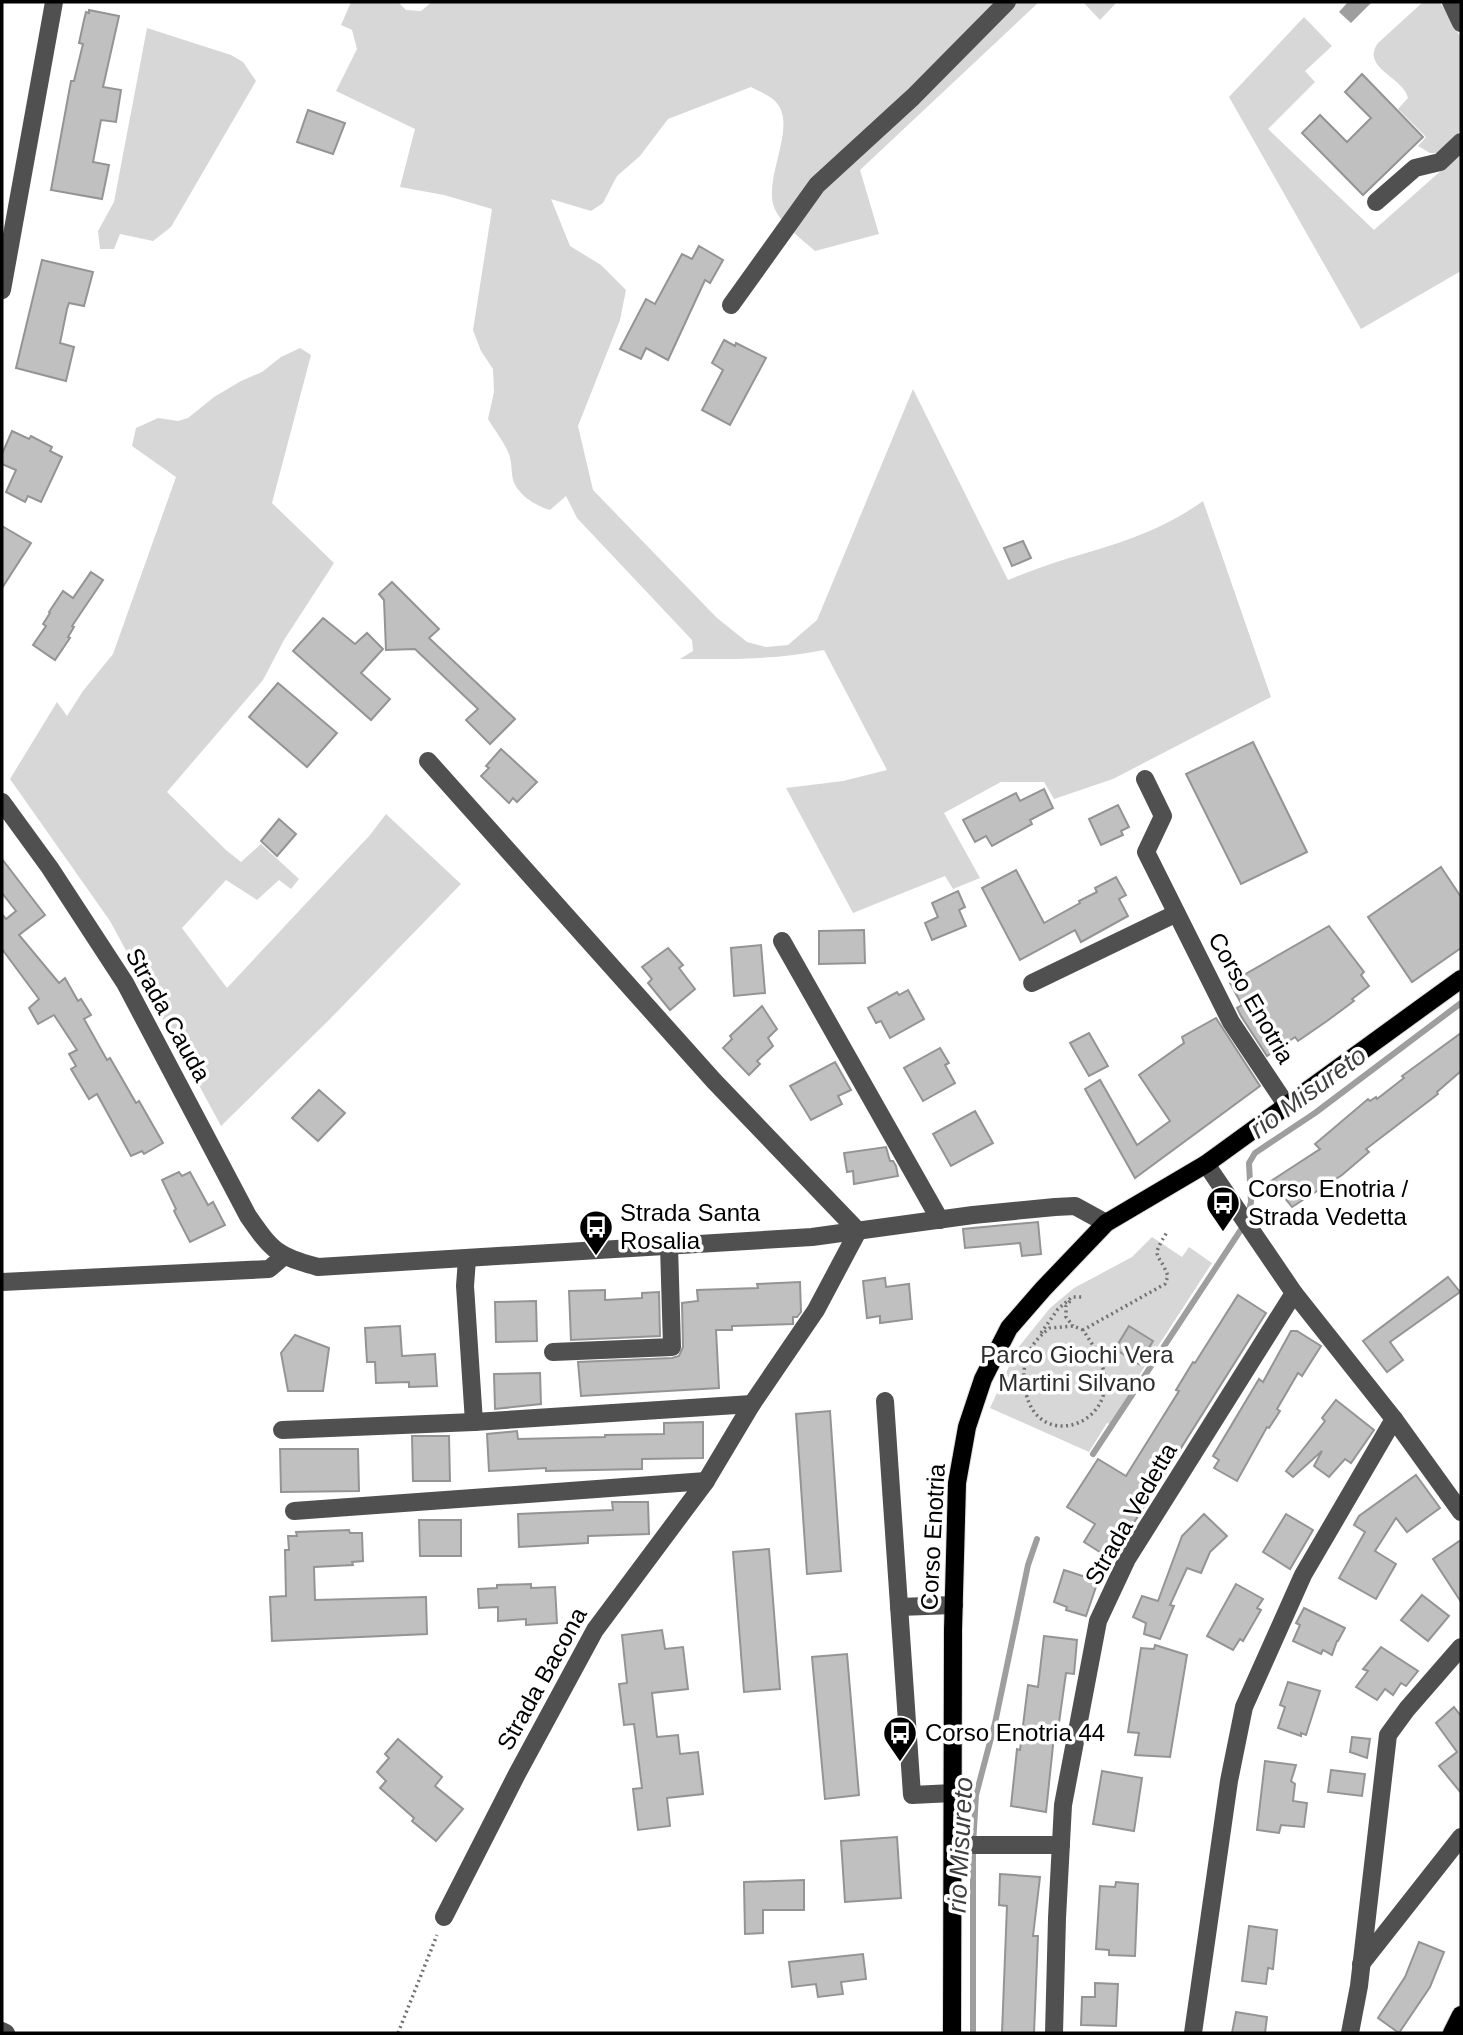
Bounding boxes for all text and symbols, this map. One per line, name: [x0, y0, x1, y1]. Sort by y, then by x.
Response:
street label: Corso Enotria: [1203, 927, 1300, 1069]
street label: Strada Cauda: [121, 943, 216, 1087]
water label: rio Misureto: [1244, 1040, 1372, 1144]
place label: Corso Enotria / Strada Vedetta: [1248, 1175, 1408, 1230]
bus stop icon: Corso Enotria / Strada Vedetta: [1204, 1184, 1242, 1233]
place label: Strada Santa Rosalia: [620, 1199, 761, 1254]
bus stop icon: Strada Santa Rosalia: [577, 1208, 615, 1257]
park label: Parco Giochi Vera Martini Silvano: [980, 1341, 1174, 1396]
street label: Strada Vedetta: [1079, 1438, 1182, 1589]
street label: Corso Enotria: [915, 1462, 950, 1611]
street label: Strada Bacona: [491, 1602, 592, 1755]
bus stop icon: Corso Enotria 44: [881, 1714, 919, 1763]
place label: Corso Enotria 44: [925, 1719, 1105, 1746]
water label: rio Misureto: [941, 1776, 979, 1914]

